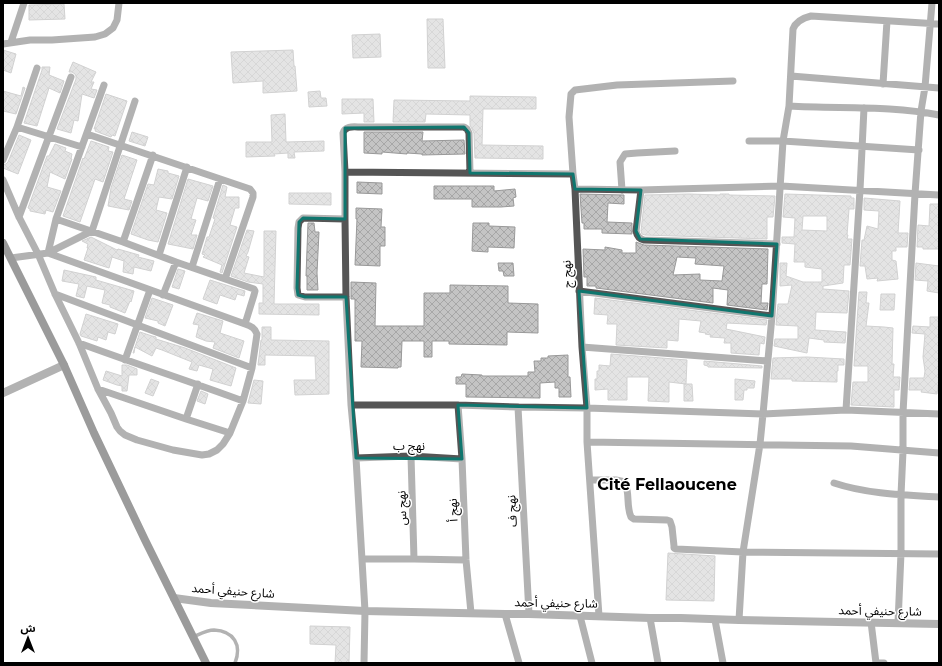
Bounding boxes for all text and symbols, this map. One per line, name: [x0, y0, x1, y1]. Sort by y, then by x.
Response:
street label: نهج ج: [559, 260, 576, 288]
street label: نهج ب: [393, 438, 425, 455]
district label: Cité Fellaoucene: [597, 475, 737, 494]
street label: نهج س: [393, 490, 412, 526]
street label: نهج ف: [503, 495, 522, 527]
street label: نهج أ: [445, 498, 462, 522]
street label: شارع حنيفي أحمد: [191, 580, 275, 604]
street label: شارع حنيفي أحمد: [514, 594, 598, 614]
street label: شارع حنيفي أحمد: [838, 602, 922, 622]
north arrow: [8, 618, 48, 658]
text: ش: [20, 621, 36, 635]

